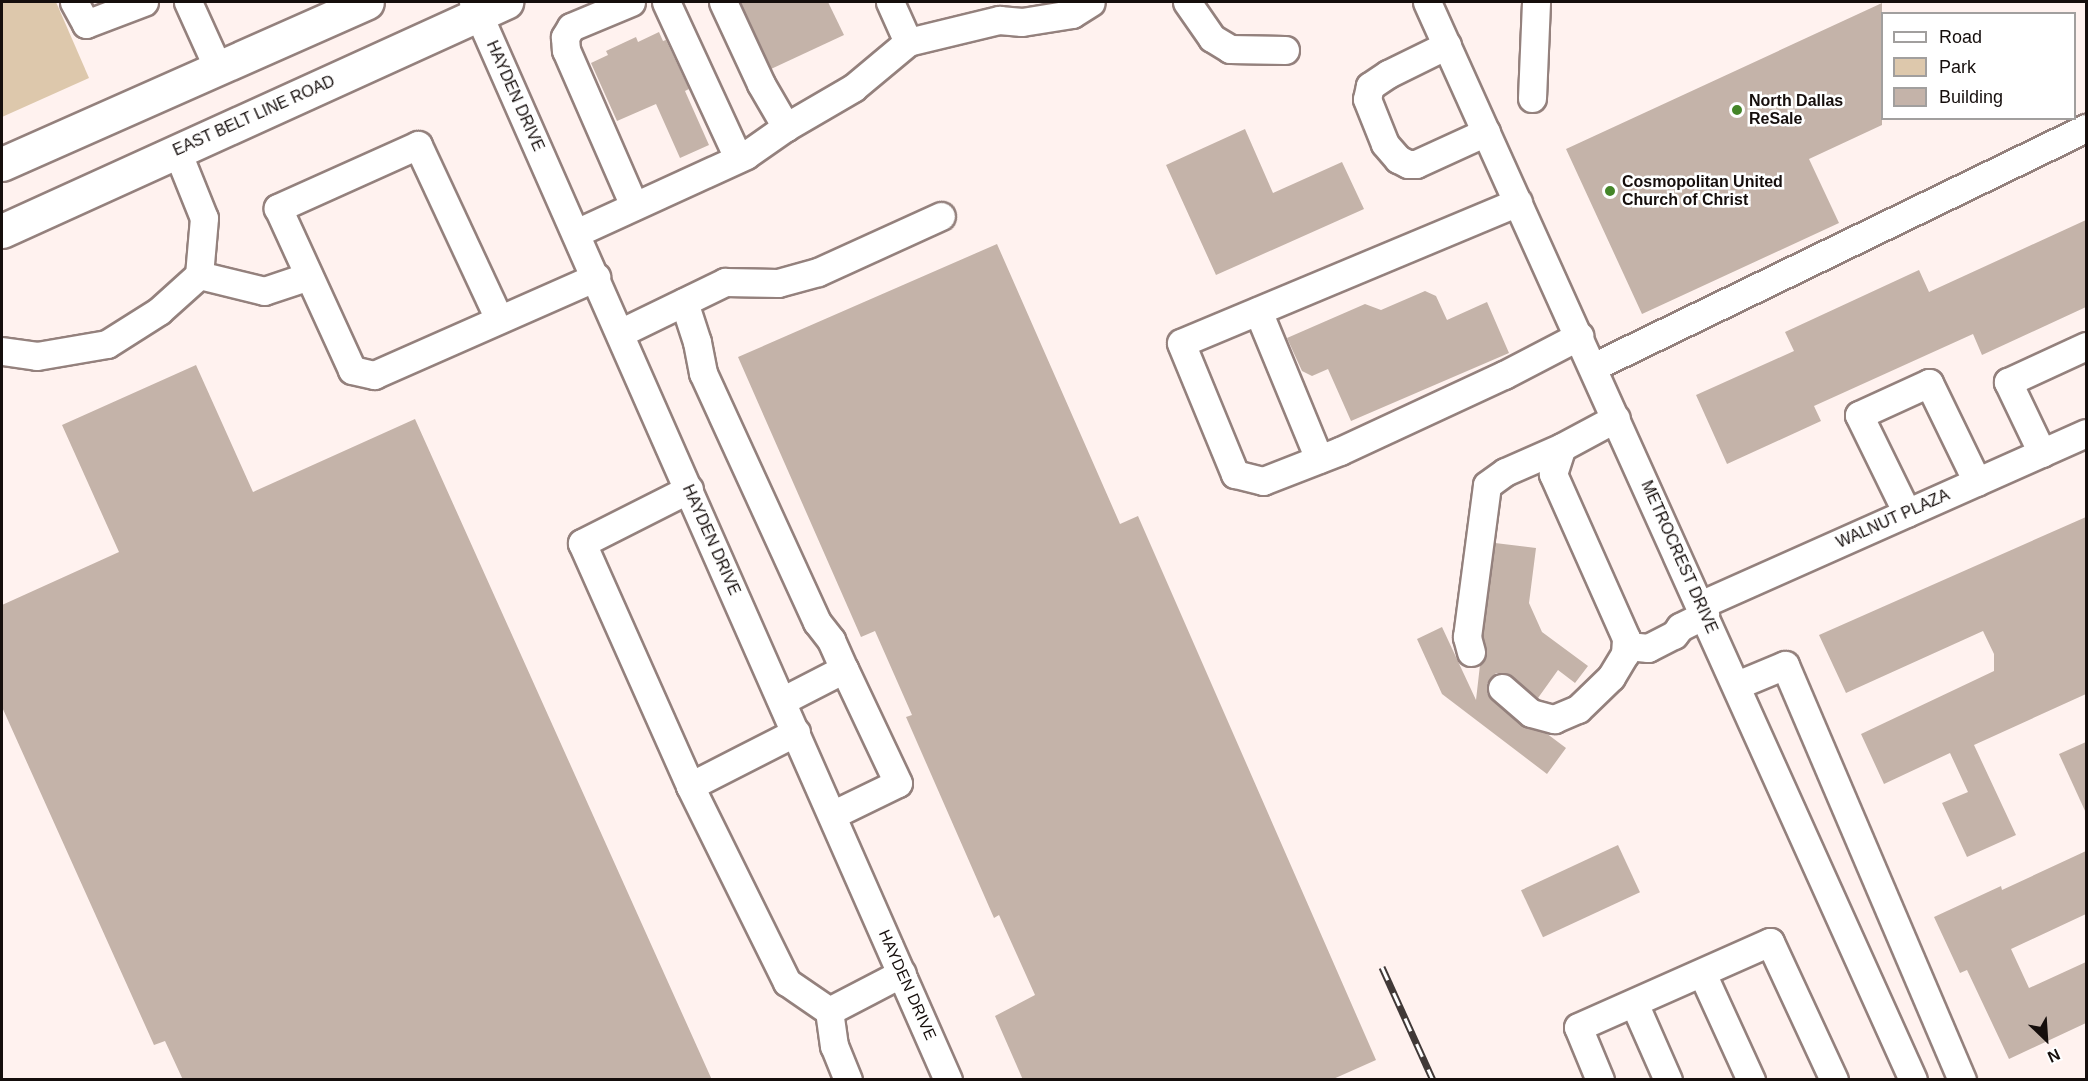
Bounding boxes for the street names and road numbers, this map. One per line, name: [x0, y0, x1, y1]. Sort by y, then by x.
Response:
street label: HAYDEN DRIVE: [482, 38, 548, 154]
street label: EAST BELT LINE ROAD: [170, 71, 338, 161]
street label: METROCREST DRIVE: [1637, 478, 1721, 636]
street label: HAYDEN DRIVE: [678, 482, 744, 598]
street label: WALNUT PLAZA: [1833, 485, 1953, 553]
street label: HAYDEN DRIVE: [874, 927, 940, 1043]

